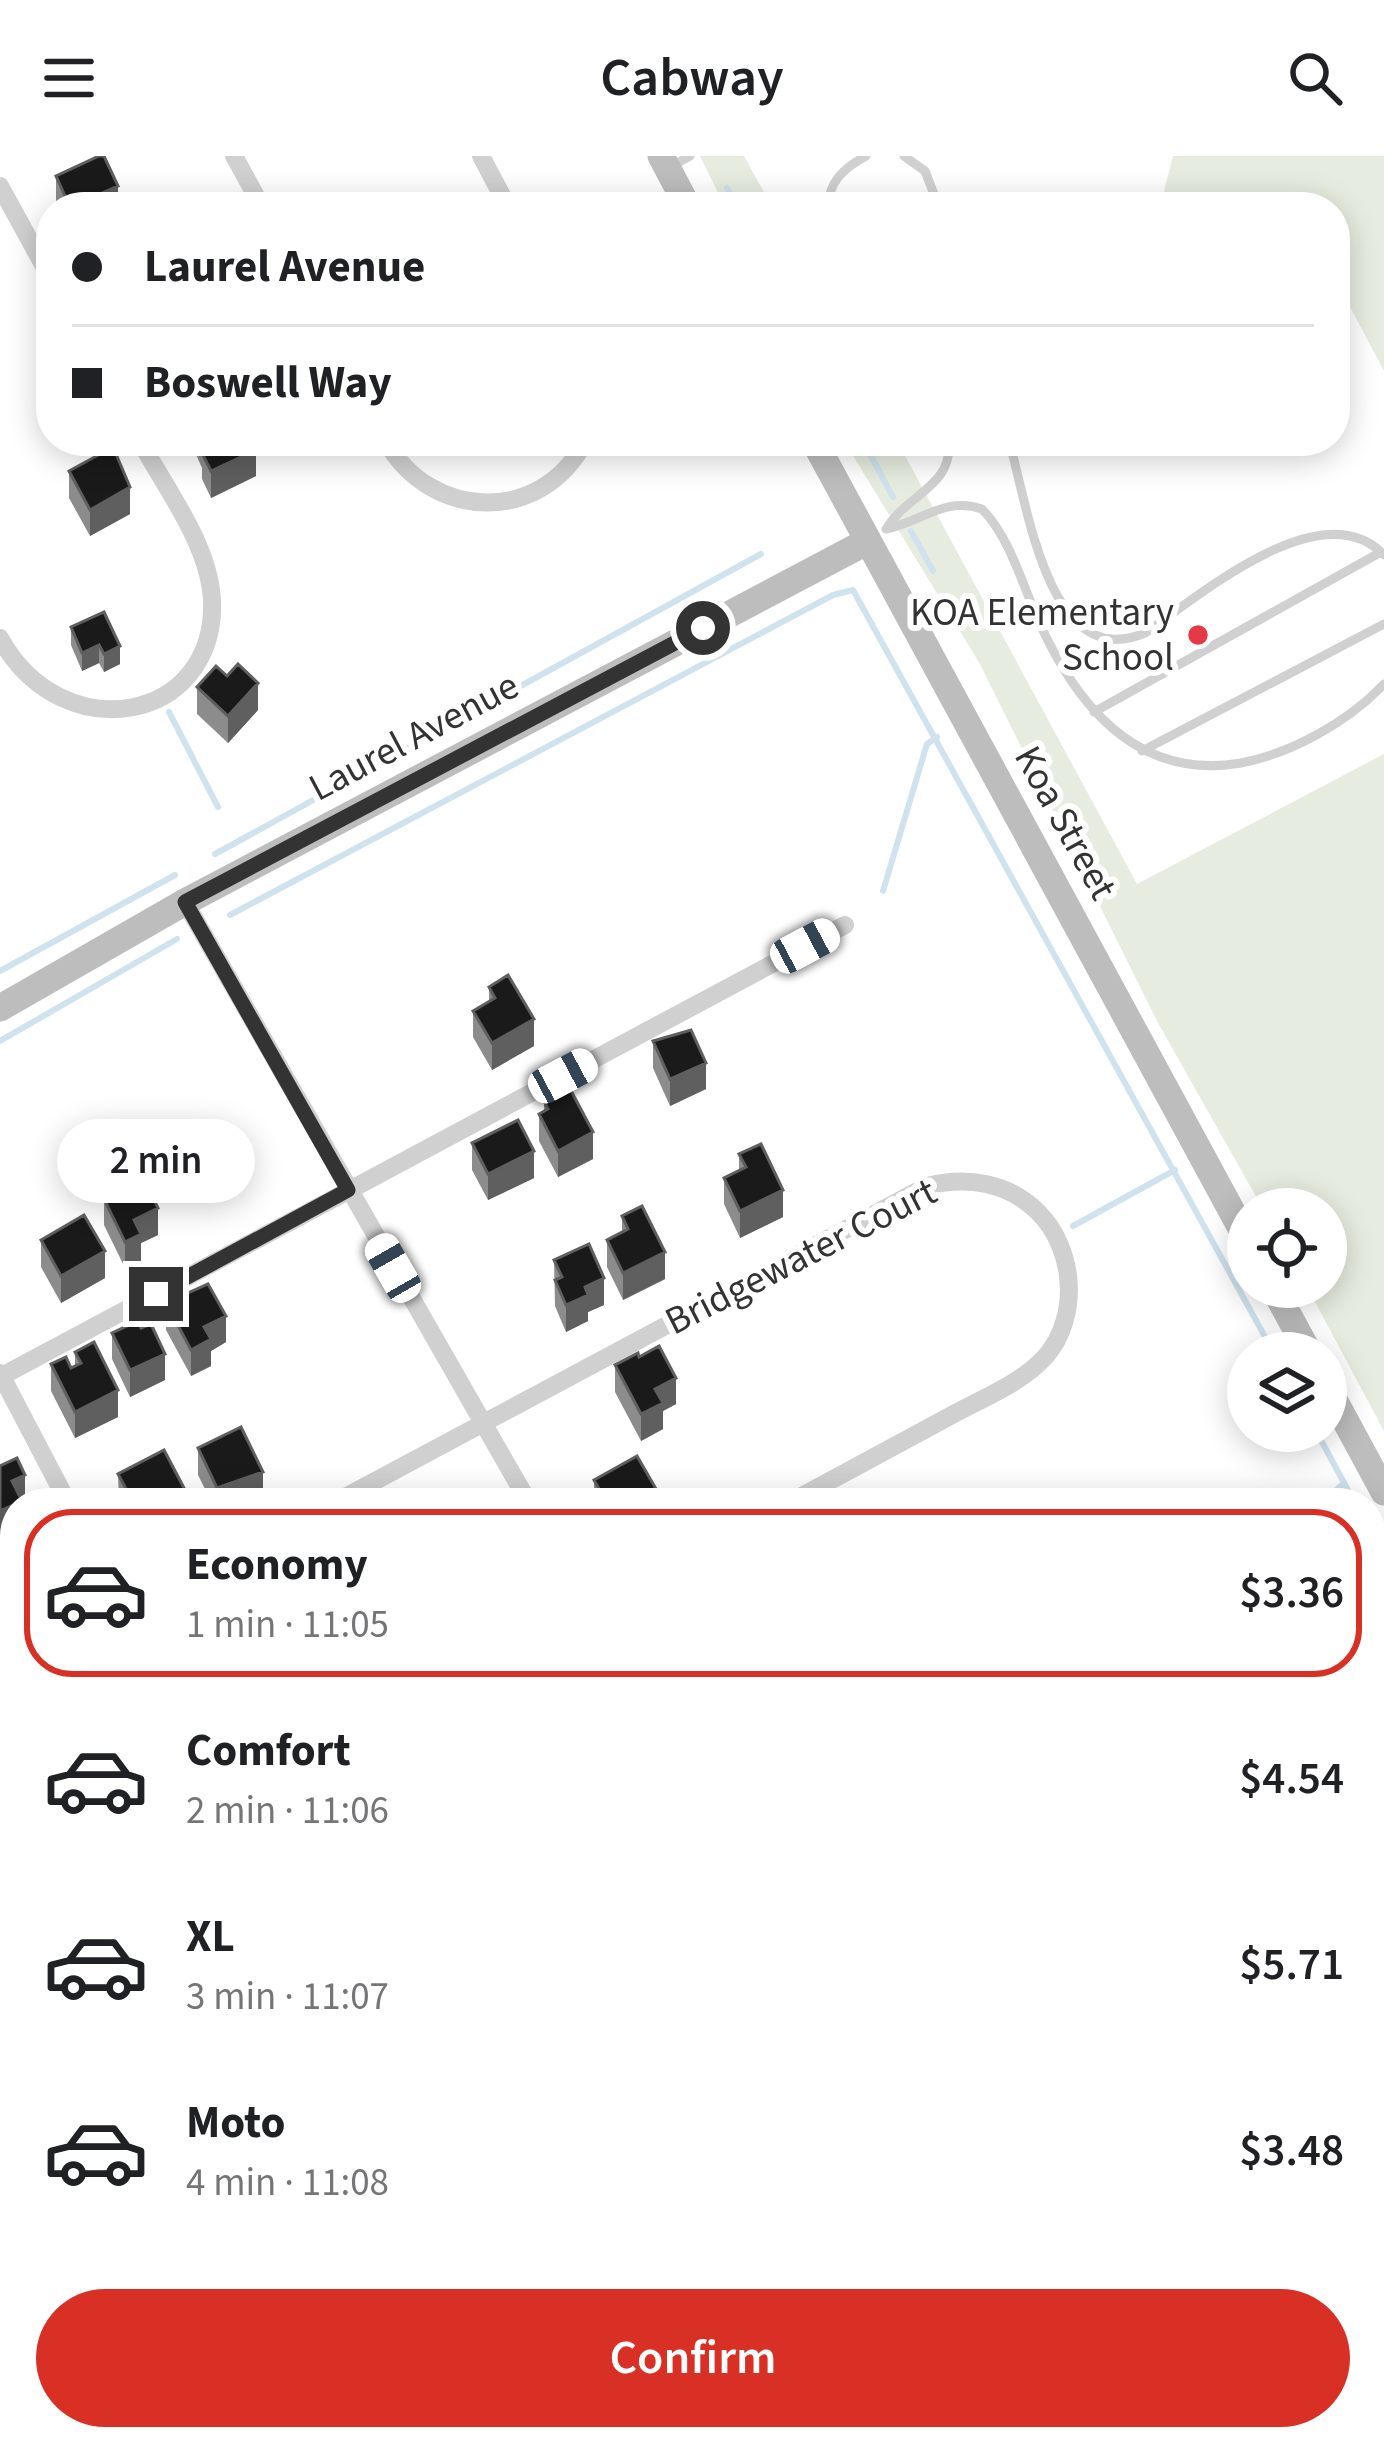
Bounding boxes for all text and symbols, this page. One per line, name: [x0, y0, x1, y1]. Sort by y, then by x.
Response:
text: Cabway: [600, 40, 784, 117]
icon: menu: [36, 45, 102, 111]
icon: search: [1282, 45, 1348, 111]
text: Laurel Avenue: [144, 235, 425, 299]
text: Boswell Way: [144, 351, 392, 415]
place label: KOA Elementary School: [910, 585, 1174, 686]
route start: [676, 601, 730, 655]
marker: KOA Elementary School: [1185, 622, 1211, 648]
street label: Laurel Avenue: [299, 658, 529, 816]
street label: Koa Street: [1000, 736, 1130, 910]
car: [765, 913, 845, 979]
car: [523, 1043, 603, 1109]
callout: 2 min: [57, 1120, 255, 1204]
text: 2 min: [110, 1133, 202, 1189]
street label: Bridgewater Court: [656, 1164, 946, 1350]
map controls: [1227, 1188, 1347, 1452]
button: locate: [1227, 1188, 1347, 1308]
car: [359, 1228, 427, 1308]
route end: [129, 1267, 183, 1321]
button: layers: [1227, 1332, 1347, 1452]
text: Economy: [186, 1533, 368, 1597]
icon: car: [42, 1539, 150, 1647]
text: $3.36: [1239, 1561, 1344, 1625]
text: 1 min · 11:05: [186, 1597, 389, 1653]
text: Comfort: [186, 1719, 351, 1783]
icon: car: [42, 1725, 150, 1833]
text: $4.54: [1239, 1747, 1344, 1811]
text: 2 min · 11:06: [186, 1783, 389, 1839]
text: XL: [186, 1905, 235, 1969]
icon: car: [42, 1911, 150, 2019]
text: $5.71: [1239, 1933, 1344, 1997]
text: 3 min · 11:07: [186, 1969, 389, 2025]
text: Moto: [186, 2091, 285, 2155]
icon: car: [42, 2097, 150, 2205]
text: $3.48: [1239, 2119, 1344, 2183]
text: 4 min · 11:08: [186, 2155, 389, 2211]
button: Confirm: [36, 2289, 1350, 2427]

